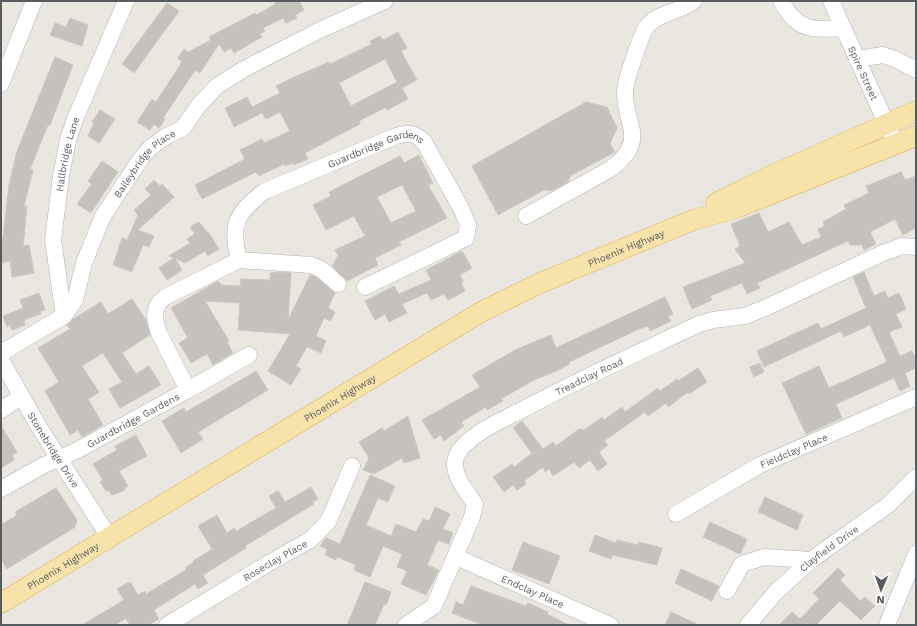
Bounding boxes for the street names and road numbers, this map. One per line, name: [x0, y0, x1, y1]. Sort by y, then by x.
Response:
street label: Spire Street: [846, 44, 881, 103]
street label: Hallbridge Lane: [54, 115, 81, 192]
street label: Baileybridge Place: [111, 127, 177, 200]
street label: Guardbridge Gardens: [326, 128, 427, 170]
street label: Phoenix Highway: [586, 227, 667, 268]
street label: Treadclay Road: [553, 355, 625, 397]
street label: Phoenix Highway: [302, 371, 378, 424]
street label: Guardbridge Gardens: [85, 390, 181, 450]
street label: Stonebridge Drive: [26, 410, 82, 490]
street label: Fieldclay Place: [758, 431, 829, 470]
street label: Clayfield Drive: [797, 523, 860, 573]
street label: Roseclay Place: [241, 537, 309, 583]
street label: Phoenix Highway: [25, 539, 101, 592]
street label: Endclay Place: [500, 572, 566, 610]

